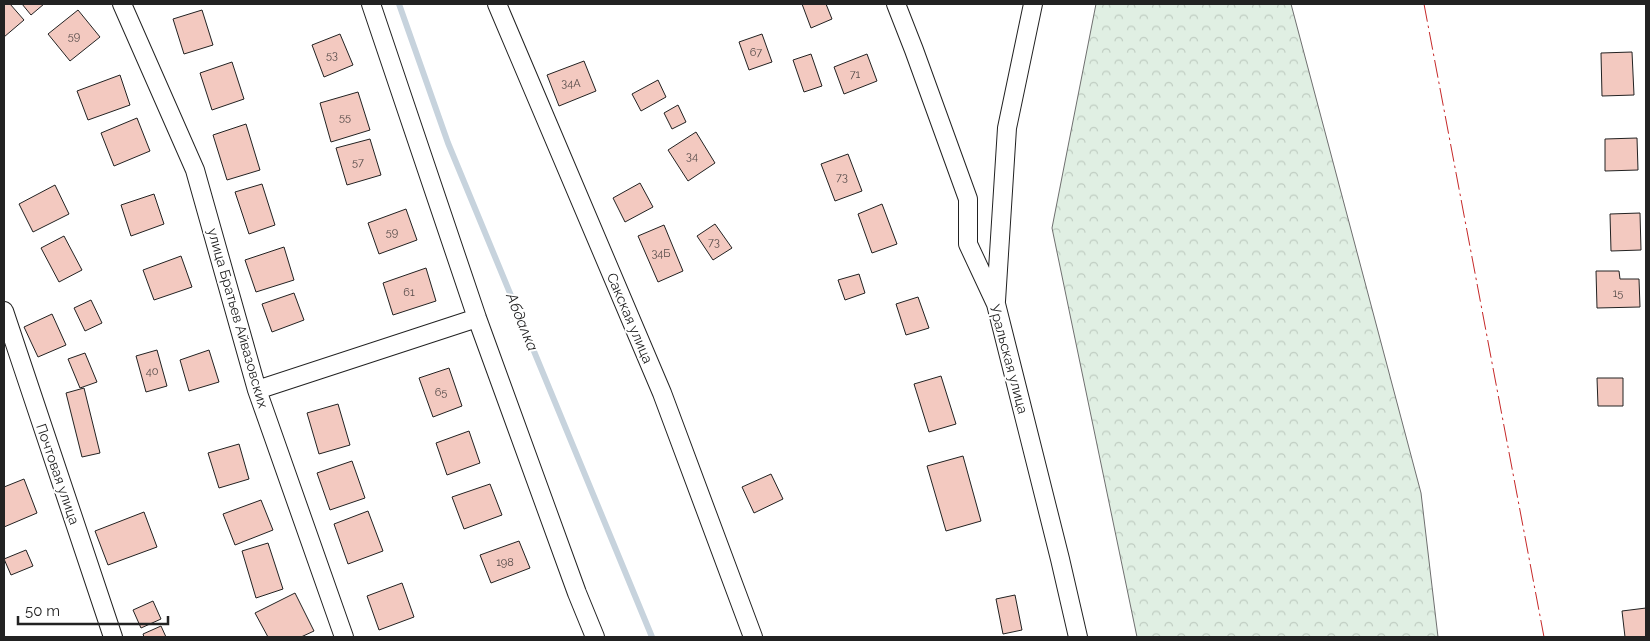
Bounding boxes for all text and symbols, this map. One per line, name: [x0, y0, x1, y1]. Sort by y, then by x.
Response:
house number: 59: [68, 30, 80, 43]
house number: 67: [750, 46, 762, 59]
house number: 53: [326, 49, 338, 62]
house number: 71: [850, 68, 861, 81]
house number: 34А: [561, 77, 581, 90]
house number: 55: [339, 111, 351, 124]
house number: 34: [686, 150, 698, 163]
house number: 57: [352, 156, 364, 169]
house number: 73: [836, 171, 848, 184]
street label: улица Братьев Айвазовских: [205, 226, 271, 410]
house number: 59: [386, 226, 398, 239]
house number: 73: [708, 236, 720, 249]
house number: 34Б: [651, 247, 671, 260]
street label: Сакская улица: [604, 270, 656, 366]
house number: 61: [403, 286, 415, 299]
house number: 15: [1613, 287, 1623, 300]
water label: Абдалка: [502, 289, 542, 354]
street label: Уральская улица: [987, 303, 1031, 415]
house number: 40: [146, 365, 159, 378]
house number: 65: [435, 386, 447, 399]
street label: Почтовая улица: [33, 421, 83, 527]
house number: 198: [496, 556, 514, 569]
scale bar: [18, 594, 168, 626]
text: 50 m: [25, 602, 60, 620]

